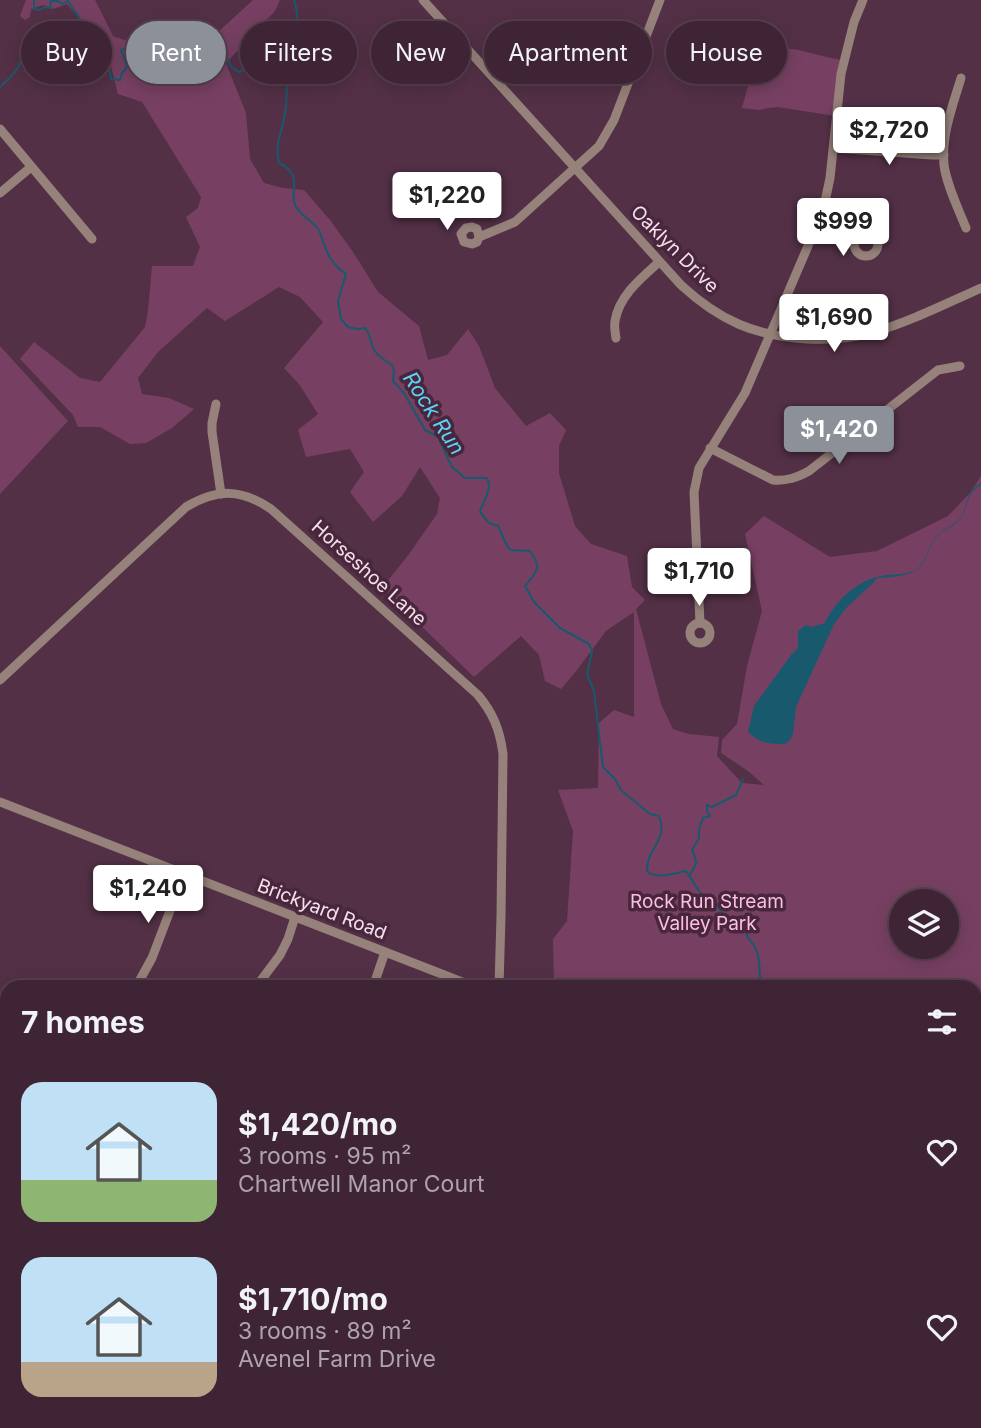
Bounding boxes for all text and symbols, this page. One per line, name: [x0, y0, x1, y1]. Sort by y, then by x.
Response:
chip: Buy: [21, 21, 112, 84]
chip: Rent: [126, 21, 226, 84]
chip: Filters: [240, 21, 357, 84]
chip: New: [371, 21, 470, 84]
chip: Apartment: [484, 21, 652, 84]
chip: House: [666, 21, 787, 84]
pin: $2,720: [832, 108, 946, 167]
text: $2,720: [849, 116, 929, 144]
pin: $1,220: [390, 173, 504, 232]
text: $1,220: [408, 181, 486, 209]
pin: $999: [802, 198, 884, 258]
street label: Oaklyn Drive: [626, 200, 724, 298]
text: $999: [813, 207, 873, 235]
pin: $1,690: [777, 294, 891, 354]
text: $1,690: [795, 303, 873, 331]
water label: Rock Run: [398, 367, 470, 459]
pin: $1,420: [782, 406, 896, 466]
text: $1,420: [800, 415, 878, 443]
street label: Horseshoe Lane: [307, 515, 431, 631]
pin: $1,710: [642, 548, 756, 608]
text: $1,710: [664, 557, 734, 585]
pin: $1,240: [91, 866, 205, 925]
text: $1,240: [109, 874, 187, 902]
street label: Brickyard Road: [254, 874, 390, 944]
map controls: [889, 889, 959, 959]
button: layers: [889, 889, 959, 959]
park label: Rock Run Stream Valley Park: [630, 890, 784, 935]
icon: filters: [923, 1003, 961, 1041]
text: 7 homes: [21, 1004, 145, 1040]
text: $1,420/mo: [238, 1106, 397, 1142]
icon: home: [77, 1110, 161, 1194]
icon: heart: [923, 1133, 961, 1171]
text: 3 rooms · 95 m²: [238, 1142, 411, 1170]
text: Chartwell Manor Court: [238, 1170, 485, 1198]
text: $1,710/mo: [238, 1281, 388, 1317]
icon: home: [77, 1285, 161, 1369]
icon: heart: [923, 1308, 961, 1346]
text: 3 rooms · 89 m²: [238, 1317, 412, 1345]
text: Avenel Farm Drive: [238, 1345, 436, 1373]

